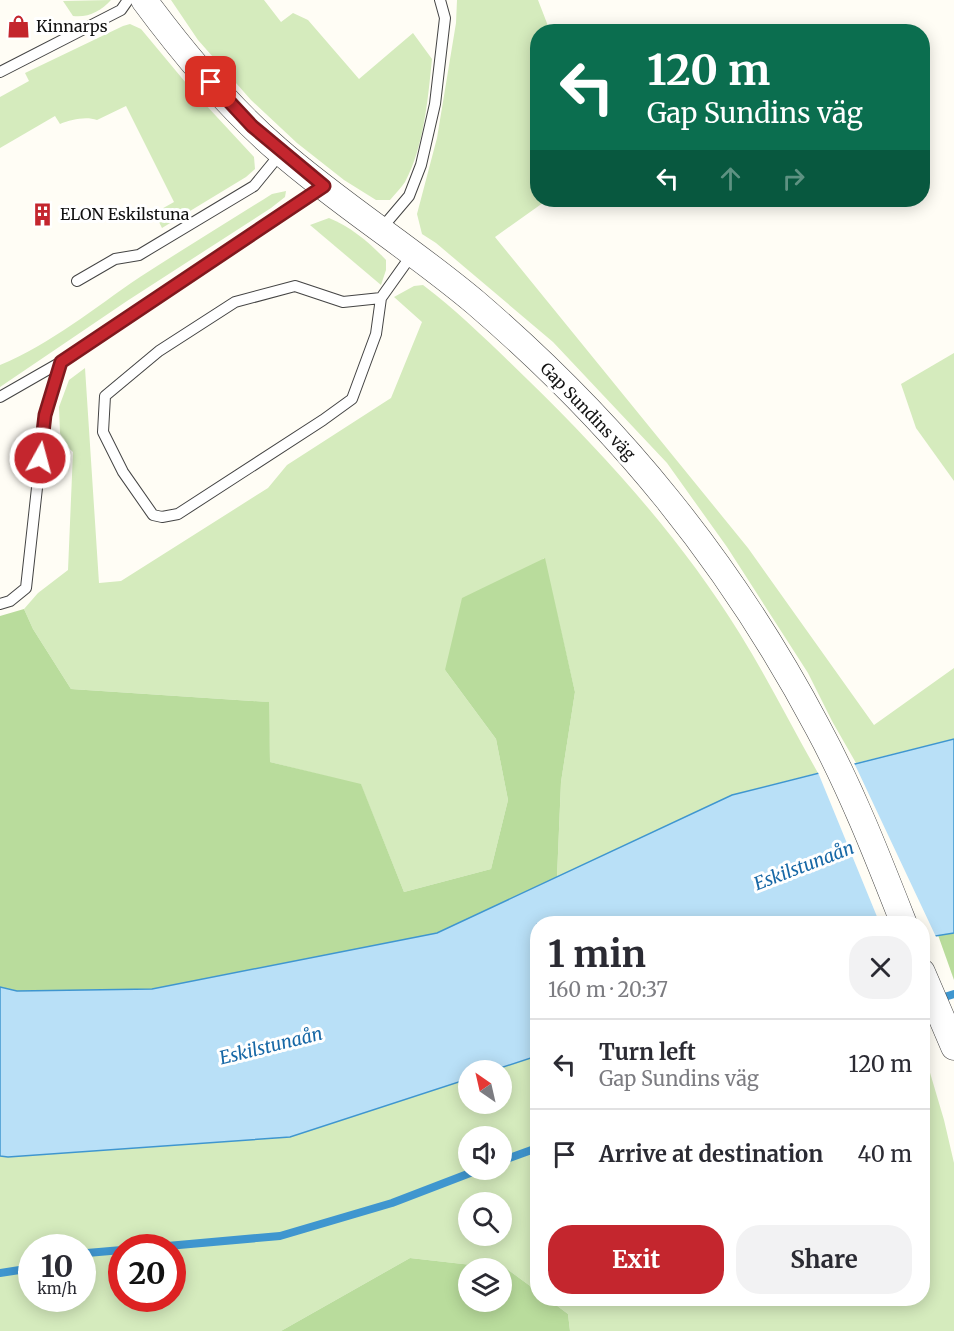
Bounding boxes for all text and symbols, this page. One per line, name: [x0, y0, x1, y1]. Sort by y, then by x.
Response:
shop icon: Kinnarps: [5, 13, 31, 39]
place label: Kinnarps: [36, 16, 108, 36]
text: 120 m: [647, 44, 770, 96]
icon: left: [548, 48, 626, 126]
pin: [185, 56, 236, 107]
icon: arrive: [194, 65, 227, 98]
text: Gap Sundins väg: [647, 96, 863, 130]
icon: left: [651, 162, 684, 195]
icon: ahead: [714, 162, 747, 195]
icon: right: [777, 162, 810, 195]
building icon: ELON Eskilstuna: [29, 201, 55, 227]
place label: ELON Eskilstuna: [60, 204, 190, 224]
street label: Gap Sundins väg: [536, 358, 640, 464]
position arrow: [8, 426, 72, 490]
water label: Eskilstunaån: [750, 836, 857, 895]
text: 1 min: [548, 932, 646, 977]
button: close: [849, 936, 912, 999]
text: 160 m · 20:37: [548, 977, 668, 1002]
water label: Eskilstunaån: [217, 1022, 325, 1069]
text: Turn left: [599, 1038, 696, 1066]
icon: left: [548, 1048, 581, 1081]
text: 120 m: [848, 1050, 912, 1078]
north arrow: [458, 1060, 512, 1114]
map controls: [458, 1060, 512, 1312]
text: Gap Sundins väg: [599, 1066, 759, 1091]
button: sound: [458, 1126, 512, 1180]
icon: arrive: [548, 1138, 581, 1171]
text: Arrive at destination: [599, 1140, 823, 1168]
text: 40 m: [857, 1140, 912, 1168]
button: search: [458, 1192, 512, 1246]
button: Exit: [548, 1225, 724, 1294]
button: Share: [736, 1225, 912, 1294]
speed limit sign: 20: [108, 1234, 186, 1312]
text: 10: [41, 1247, 73, 1285]
button: layers: [458, 1258, 512, 1312]
text: km/h: [37, 1279, 77, 1298]

